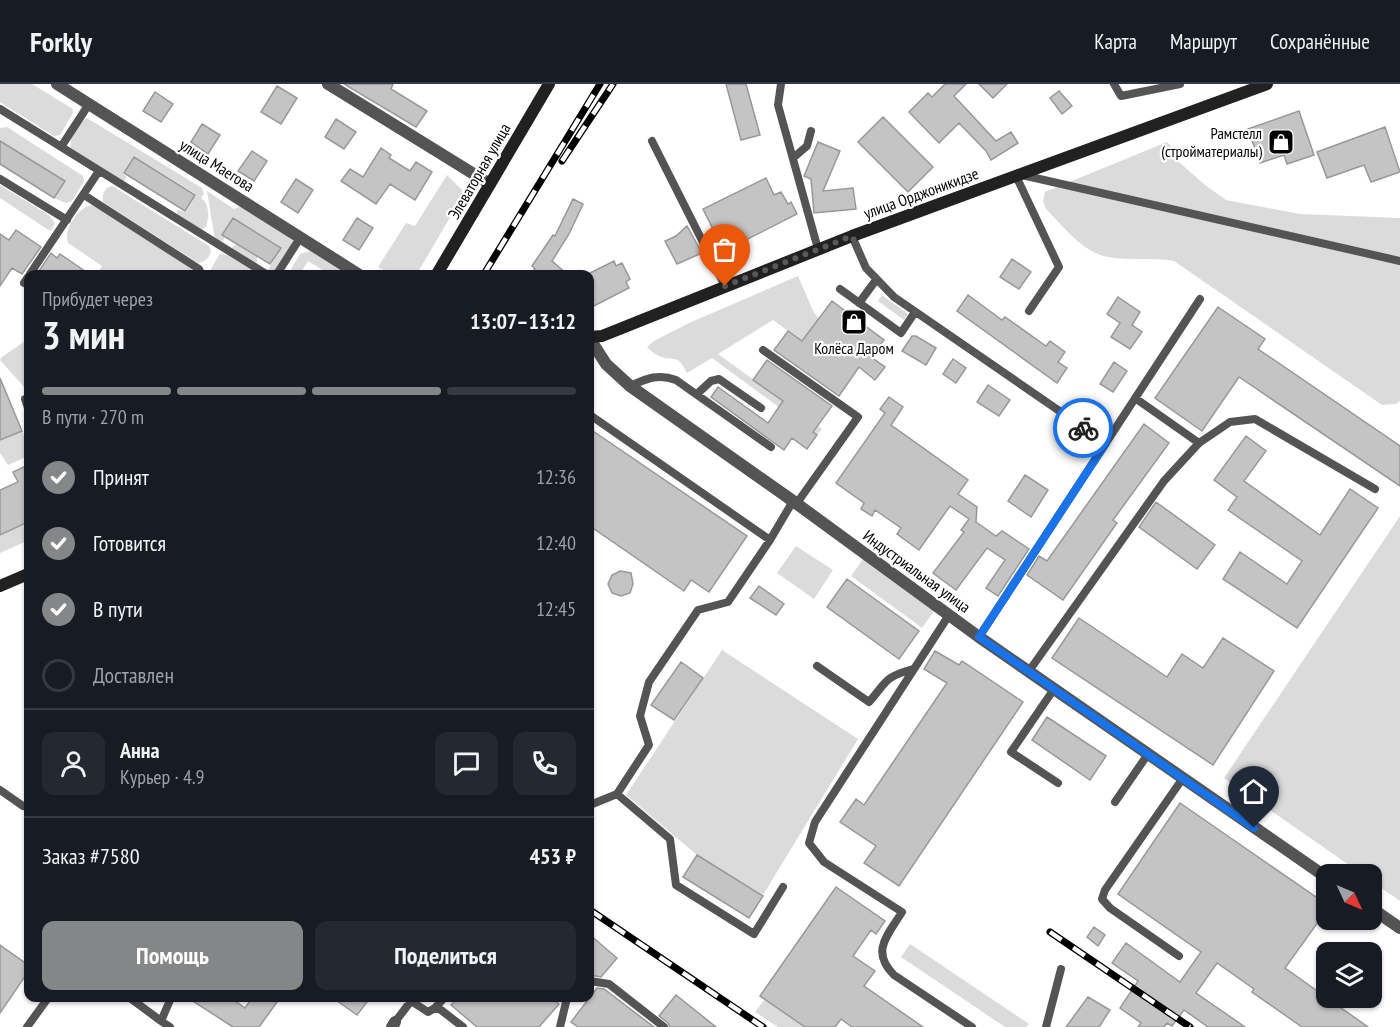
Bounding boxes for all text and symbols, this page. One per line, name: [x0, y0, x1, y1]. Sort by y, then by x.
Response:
text: Forkly: [30, 23, 92, 60]
text: Карта: [1094, 28, 1137, 55]
text: Маршрут: [1170, 28, 1237, 55]
text: Сохранённые: [1270, 28, 1370, 55]
street label: Элеваторная улица: [443, 119, 515, 223]
place label: Рамстелл (стройматериалы): [1161, 123, 1262, 161]
shop icon: Рамстелл (стройматериалы): [1266, 127, 1296, 157]
street label: улица Маегова: [176, 134, 258, 196]
street label: улица Орджоникидзе: [861, 163, 981, 223]
pin: [699, 224, 750, 286]
icon: bag: [708, 233, 741, 266]
text: Прибудет через: [42, 286, 153, 312]
text: 13:07–13:12: [470, 307, 576, 335]
shop icon: Колёса Даром: [839, 307, 869, 337]
text: 3 мин: [42, 309, 125, 360]
place label: Колёса Даром: [814, 338, 894, 358]
courier: [1053, 398, 1113, 458]
text: В пути · 270 m: [42, 404, 144, 430]
icon: bike: [1067, 412, 1100, 445]
icon: check: [42, 461, 75, 494]
text: Принят: [93, 463, 149, 491]
text: 12:36: [536, 464, 576, 490]
street label: Индустриальная улица: [859, 525, 975, 617]
icon: check: [42, 527, 75, 560]
text: Готовится: [93, 529, 166, 557]
text: 12:40: [536, 530, 576, 556]
icon: check: [42, 593, 75, 626]
text: В пути: [93, 595, 143, 623]
text: 12:45: [536, 596, 576, 622]
text: Доставлен: [93, 661, 174, 689]
button: person: [42, 732, 105, 795]
button: chat: [435, 732, 498, 795]
button: phone: [513, 732, 576, 795]
text: Анна: [120, 736, 160, 764]
text: Курьер · 4.9: [120, 764, 205, 790]
pin: [1228, 766, 1279, 828]
icon: home: [1237, 775, 1270, 808]
text: Заказ #7580: [42, 842, 140, 870]
text: 453 ₽: [529, 842, 576, 870]
north arrow: [1316, 864, 1382, 930]
map controls: [1316, 864, 1382, 1008]
button: Помощь: [42, 921, 303, 990]
button: Поделиться: [315, 921, 576, 990]
button: layers: [1316, 942, 1382, 1008]

